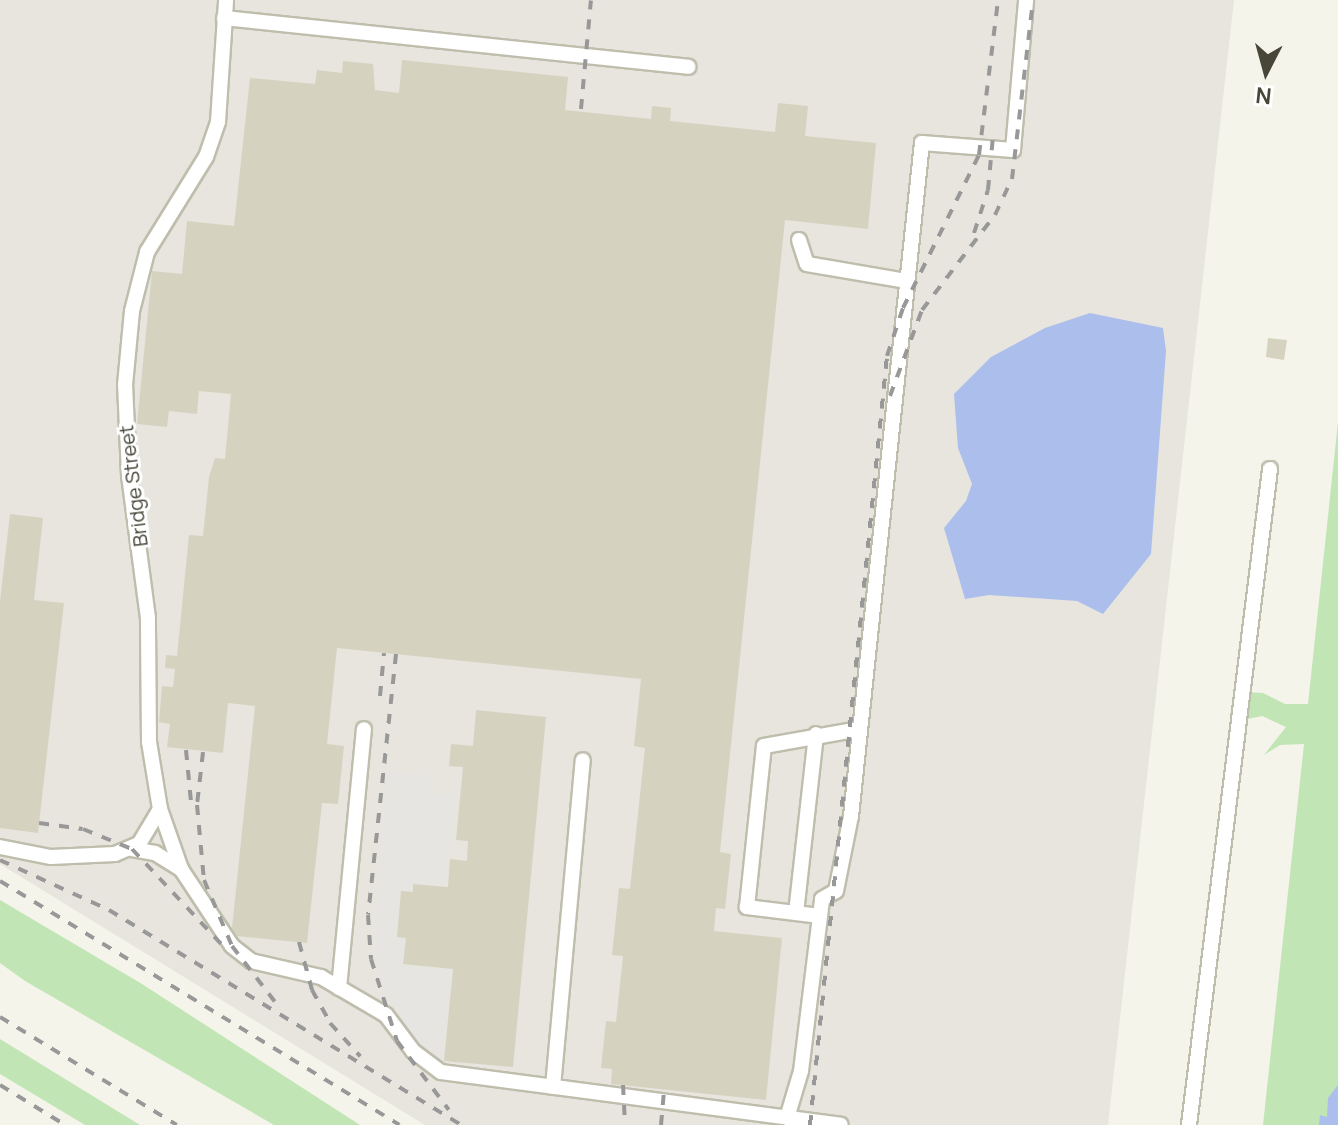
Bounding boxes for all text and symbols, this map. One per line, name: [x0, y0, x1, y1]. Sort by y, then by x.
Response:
north arrow: [1226, 32, 1306, 112]
text: N: [1254, 80, 1273, 112]
street label: Bridge Street: [114, 424, 152, 548]

